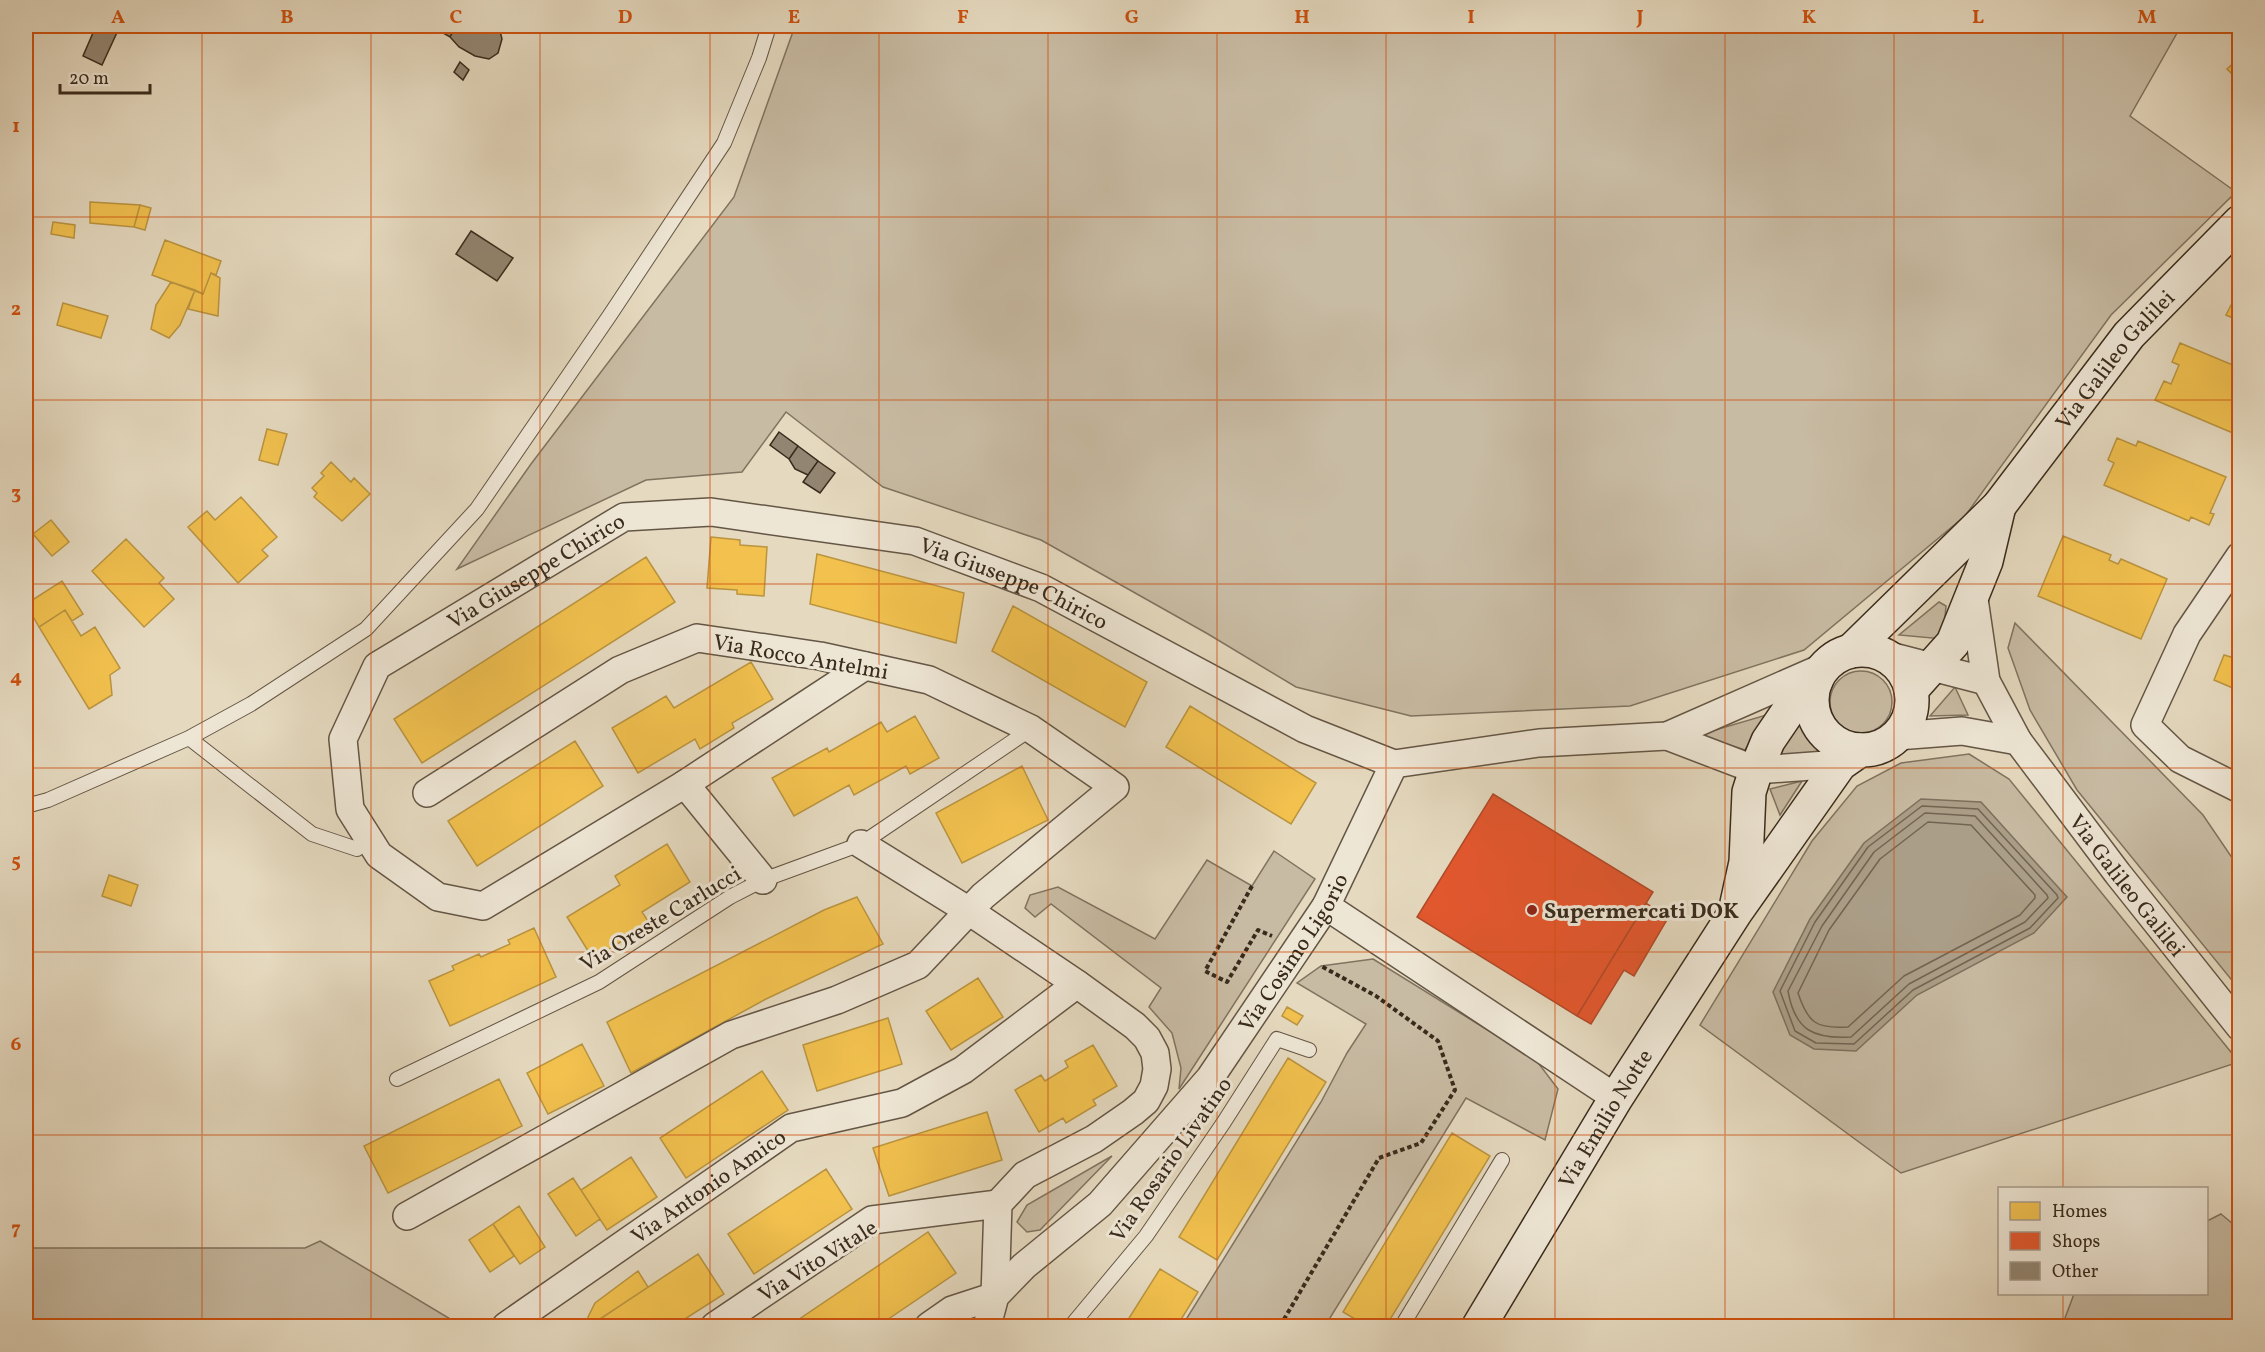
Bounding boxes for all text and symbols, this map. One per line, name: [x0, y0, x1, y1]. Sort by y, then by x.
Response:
text: A: [111, 4, 125, 32]
text: B: [280, 4, 294, 32]
text: C: [450, 4, 463, 32]
text: D: [618, 4, 632, 32]
text: E: [788, 4, 800, 32]
text: F: [957, 4, 969, 32]
text: G: [1125, 4, 1139, 32]
text: H: [1294, 4, 1310, 32]
text: I: [1467, 4, 1475, 32]
text: J: [1635, 4, 1644, 32]
text: K: [1802, 4, 1817, 32]
text: L: [1972, 4, 1984, 32]
text: M: [2137, 4, 2157, 32]
scale bar: [60, 57, 150, 95]
text: 20 m: [69, 67, 109, 92]
text: 1: [12, 113, 20, 141]
street label: Via Galileo Galilei: [2049, 284, 2183, 437]
text: 2: [11, 296, 21, 324]
text: 3: [11, 480, 21, 508]
street label: Via Giuseppe Chirico: [442, 507, 632, 638]
street label: Via Giuseppe Chirico: [915, 531, 1113, 639]
street label: Via Rocco Antelmi: [711, 628, 891, 689]
text: 4: [10, 664, 22, 692]
street label: Via Galileo Galilei: [2060, 809, 2191, 964]
text: 5: [11, 848, 21, 876]
street label: Via Oreste Carlucci: [575, 860, 748, 981]
street label: Via Cosimo Ligorio: [1232, 869, 1357, 1039]
place label: Supermercati DOK: [1544, 897, 1739, 928]
marker: Supermercati DOK: [1525, 903, 1539, 917]
text: 6: [11, 1031, 22, 1059]
street label: Via Emilio Notte: [1552, 1044, 1661, 1195]
street label: Via Rosario Livatino: [1103, 1072, 1241, 1249]
street label: Via Antonio Amico: [625, 1123, 793, 1253]
legend: [1998, 1187, 2208, 1295]
text: Homes: [2052, 1200, 2107, 1225]
street label: Via Vito Vitale: [753, 1213, 884, 1311]
text: 7: [11, 1215, 21, 1243]
text: Shops: [2052, 1230, 2100, 1255]
text: Other: [2052, 1260, 2099, 1285]

